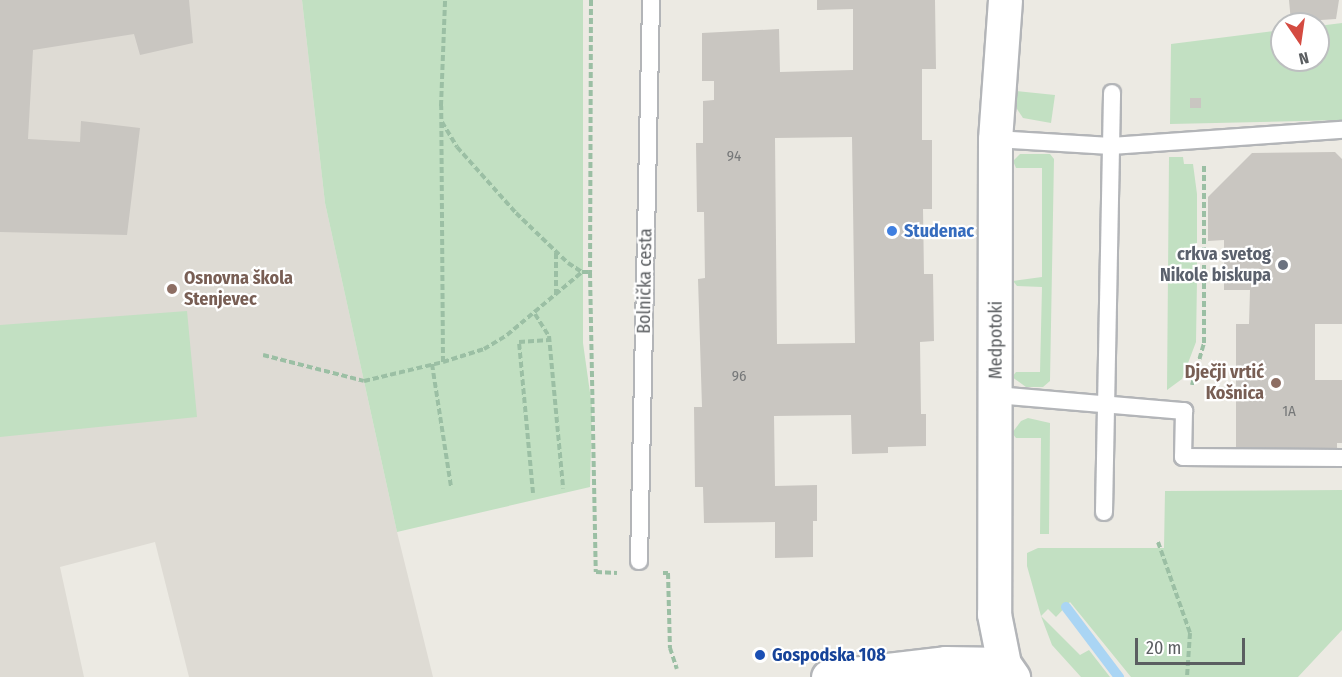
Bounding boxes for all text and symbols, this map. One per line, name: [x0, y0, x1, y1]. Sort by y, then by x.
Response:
north arrow: [1270, 12, 1330, 72]
text: N: [1297, 48, 1311, 68]
house number: 94: [727, 148, 741, 166]
place label: Studenac: [904, 220, 974, 242]
marker: Studenac: [885, 224, 899, 238]
street label: Bolnička cesta: [633, 228, 657, 334]
place label: crkva svetog Nikole biskupa: [1160, 244, 1271, 286]
marker: crkva svetog Nikole biskupa: [1276, 258, 1290, 272]
place label: Osnovna škola Stenjevec: [184, 268, 293, 310]
marker: Osnovna škola Stenjevec: [165, 282, 179, 296]
street label: Medpotoki: [985, 301, 1007, 379]
place label: Dječji vrtić Košnica: [1185, 362, 1264, 404]
house number: 96: [732, 368, 746, 386]
marker: Dječji vrtić Košnica: [1269, 376, 1283, 390]
house number: 1A: [1282, 403, 1296, 421]
scale bar: [1138, 626, 1248, 664]
text: 20 m: [1146, 637, 1181, 659]
place label: Gospodska 108: [772, 644, 886, 666]
marker: Gospodska 108: [753, 648, 767, 662]

